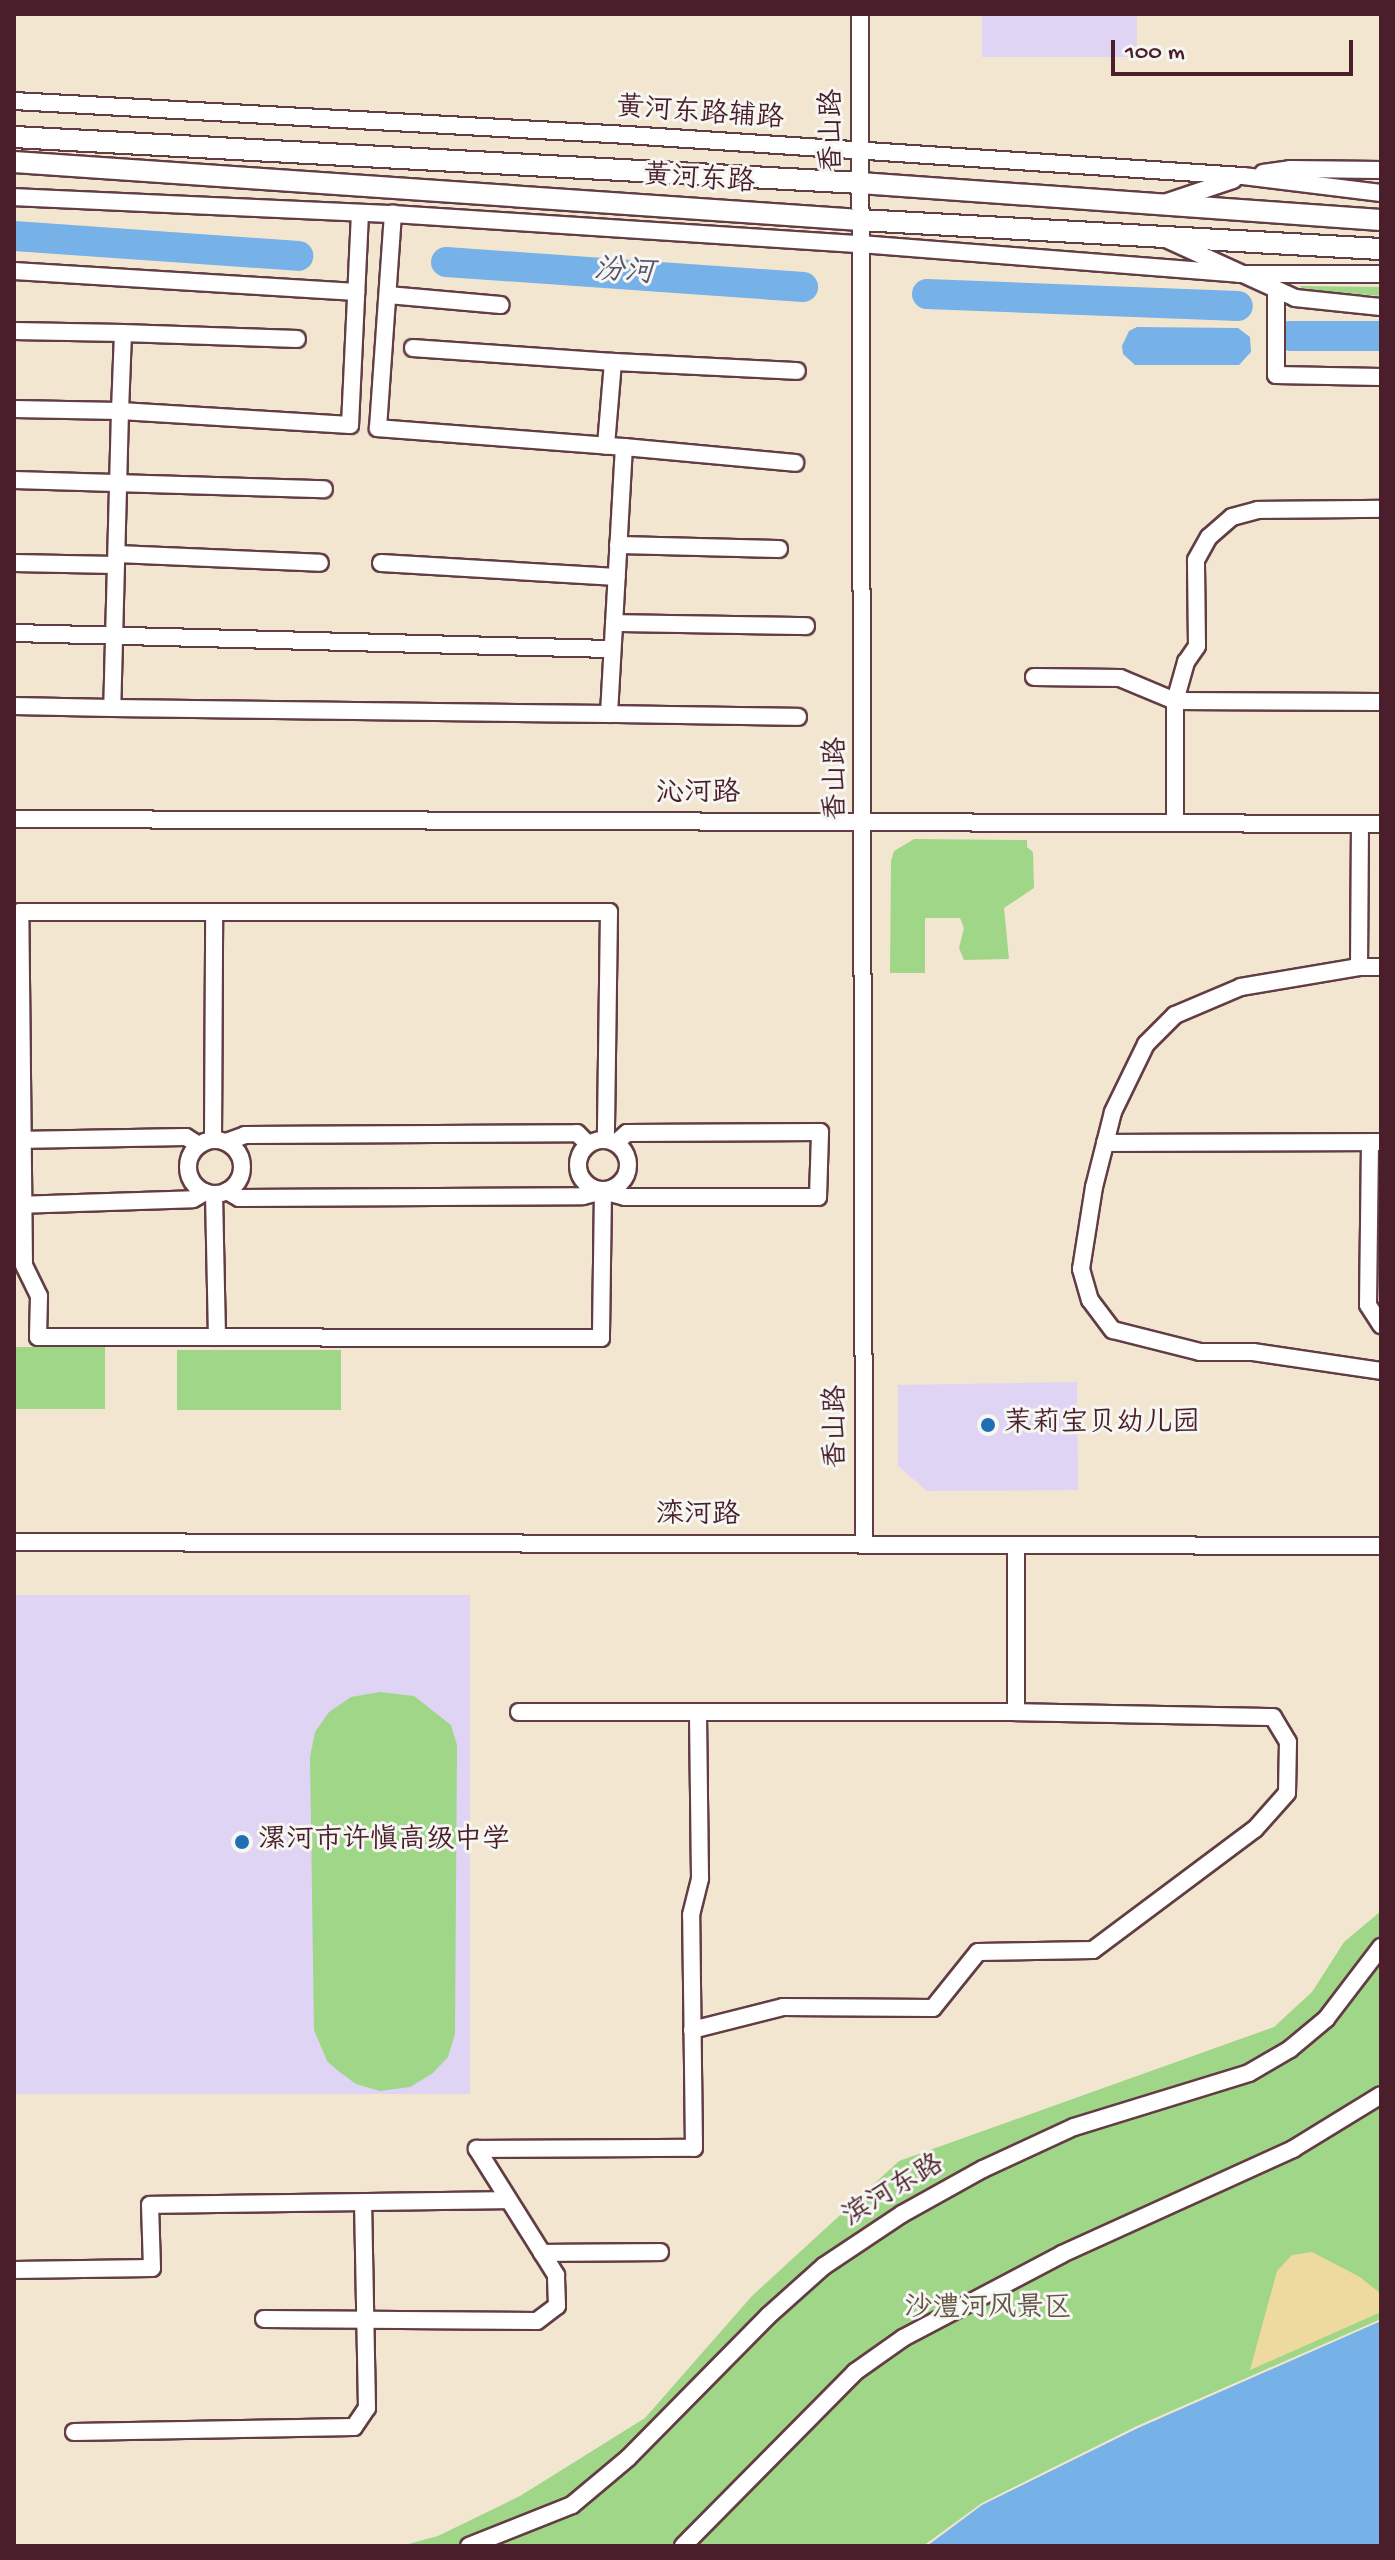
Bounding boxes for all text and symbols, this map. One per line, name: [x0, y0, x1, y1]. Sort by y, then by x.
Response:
scale bar: [1115, 24, 1357, 74]
text: 100 m: [1125, 39, 1185, 68]
street label: 香山路: [817, 89, 851, 173]
street label: 黄河东路辅路: [615, 92, 785, 138]
street label: 黄河东路: [642, 160, 756, 202]
water label: 汾河: [593, 254, 655, 294]
street label: 香山路: [821, 737, 855, 821]
street label: 沁河路: [656, 778, 740, 812]
street label: 香山路: [821, 1385, 855, 1469]
place label: 茉莉宝贝幼儿园: [1004, 1408, 1200, 1442]
marker: 茉莉宝贝幼儿园: [979, 1416, 997, 1434]
street label: 滦河路: [656, 1500, 740, 1534]
place label: 漯河市许慎高级中学: [258, 1825, 510, 1859]
marker: 漯河市许慎高级中学: [233, 1833, 251, 1851]
street label: 滨河东路: [837, 2149, 951, 2235]
park label: 沙澧河风景区: [904, 2293, 1072, 2327]

